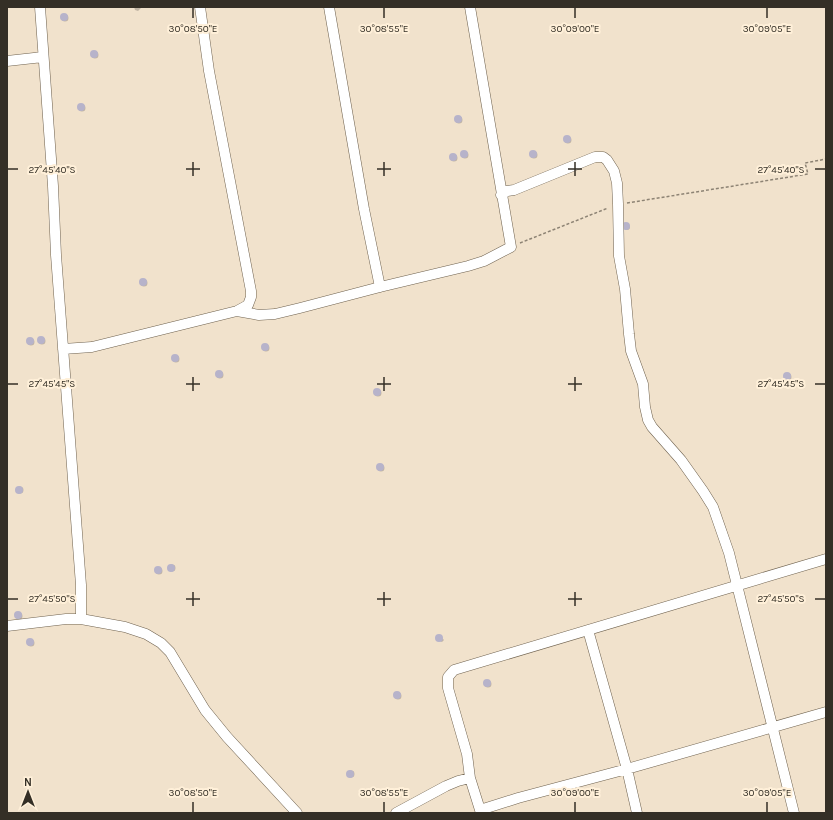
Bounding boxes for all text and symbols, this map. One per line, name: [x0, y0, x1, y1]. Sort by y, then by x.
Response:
text: 30°08'50"E: [169, 23, 217, 35]
text: 30°08'55"E: [360, 23, 408, 35]
text: 30°09'00"E: [551, 23, 599, 35]
text: 30°09'05"E: [743, 23, 791, 35]
text: 27°45'40"S: [28, 164, 76, 176]
text: 27°45'40"S: [757, 164, 805, 176]
text: 27°45'45"S: [29, 378, 75, 390]
text: 27°45'45"S: [758, 378, 804, 390]
text: 27°45'50"S: [28, 593, 76, 605]
text: 27°45'50"S: [757, 593, 805, 605]
north arrow: [8, 772, 48, 812]
text: N: [24, 776, 32, 789]
text: 30°08'50"E: [169, 787, 217, 799]
text: 30°08'55"E: [360, 787, 408, 799]
text: 30°09'00"E: [551, 787, 599, 799]
text: 30°09'05"E: [743, 787, 791, 799]

